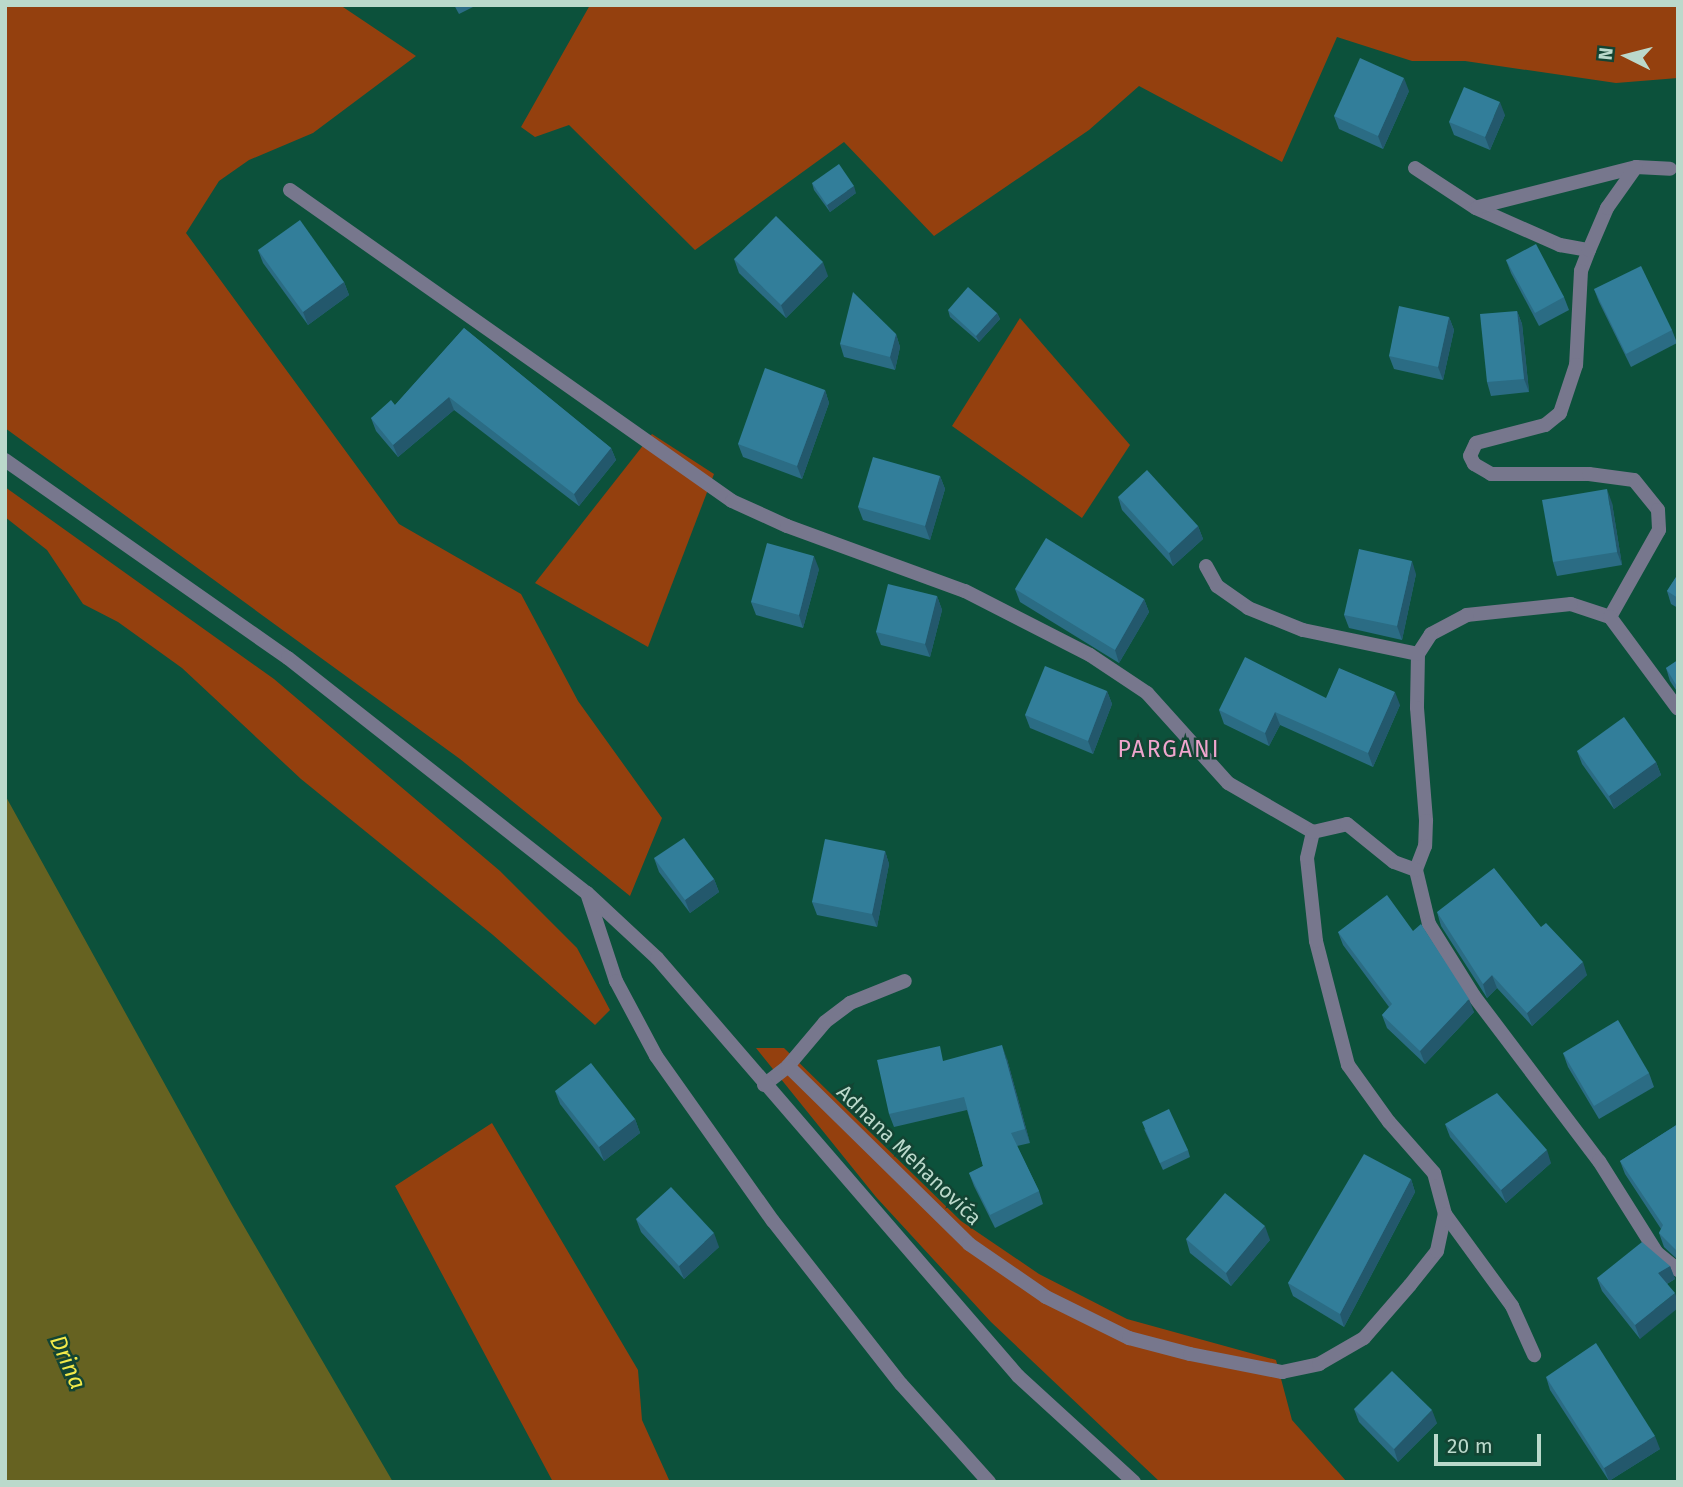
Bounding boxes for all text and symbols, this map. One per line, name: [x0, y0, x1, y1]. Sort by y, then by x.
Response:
north arrow: [1592, 21, 1662, 91]
text: N: [1594, 46, 1618, 61]
district label: PARGANI: [1118, 735, 1220, 763]
street label: Adnana Mehanovića: [832, 1080, 986, 1230]
water label: Drina: [44, 1331, 92, 1393]
scale bar: [1438, 1420, 1545, 1464]
text: 20 m: [1447, 1433, 1493, 1459]

